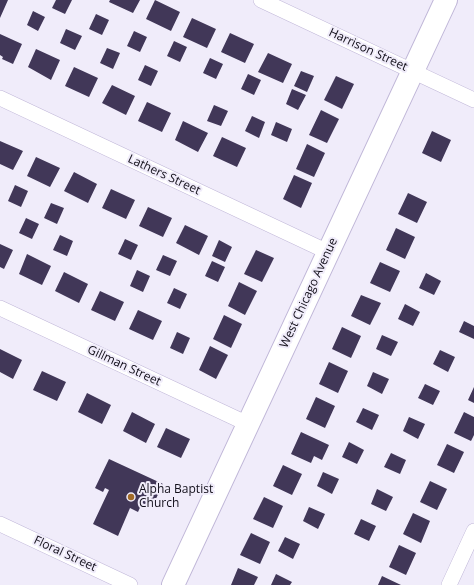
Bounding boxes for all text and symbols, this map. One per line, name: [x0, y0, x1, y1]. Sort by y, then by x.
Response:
street label: Harrison Street: [326, 25, 410, 75]
street label: Lathers Street: [125, 152, 203, 198]
street label: West Chicago Avenue: [277, 236, 341, 350]
street label: Gillman Street: [85, 343, 163, 389]
place label: Alpha Baptist Church: [139, 483, 213, 511]
marker: Alpha Baptist Church: [126, 492, 136, 502]
street label: Floral Street: [31, 533, 99, 575]

